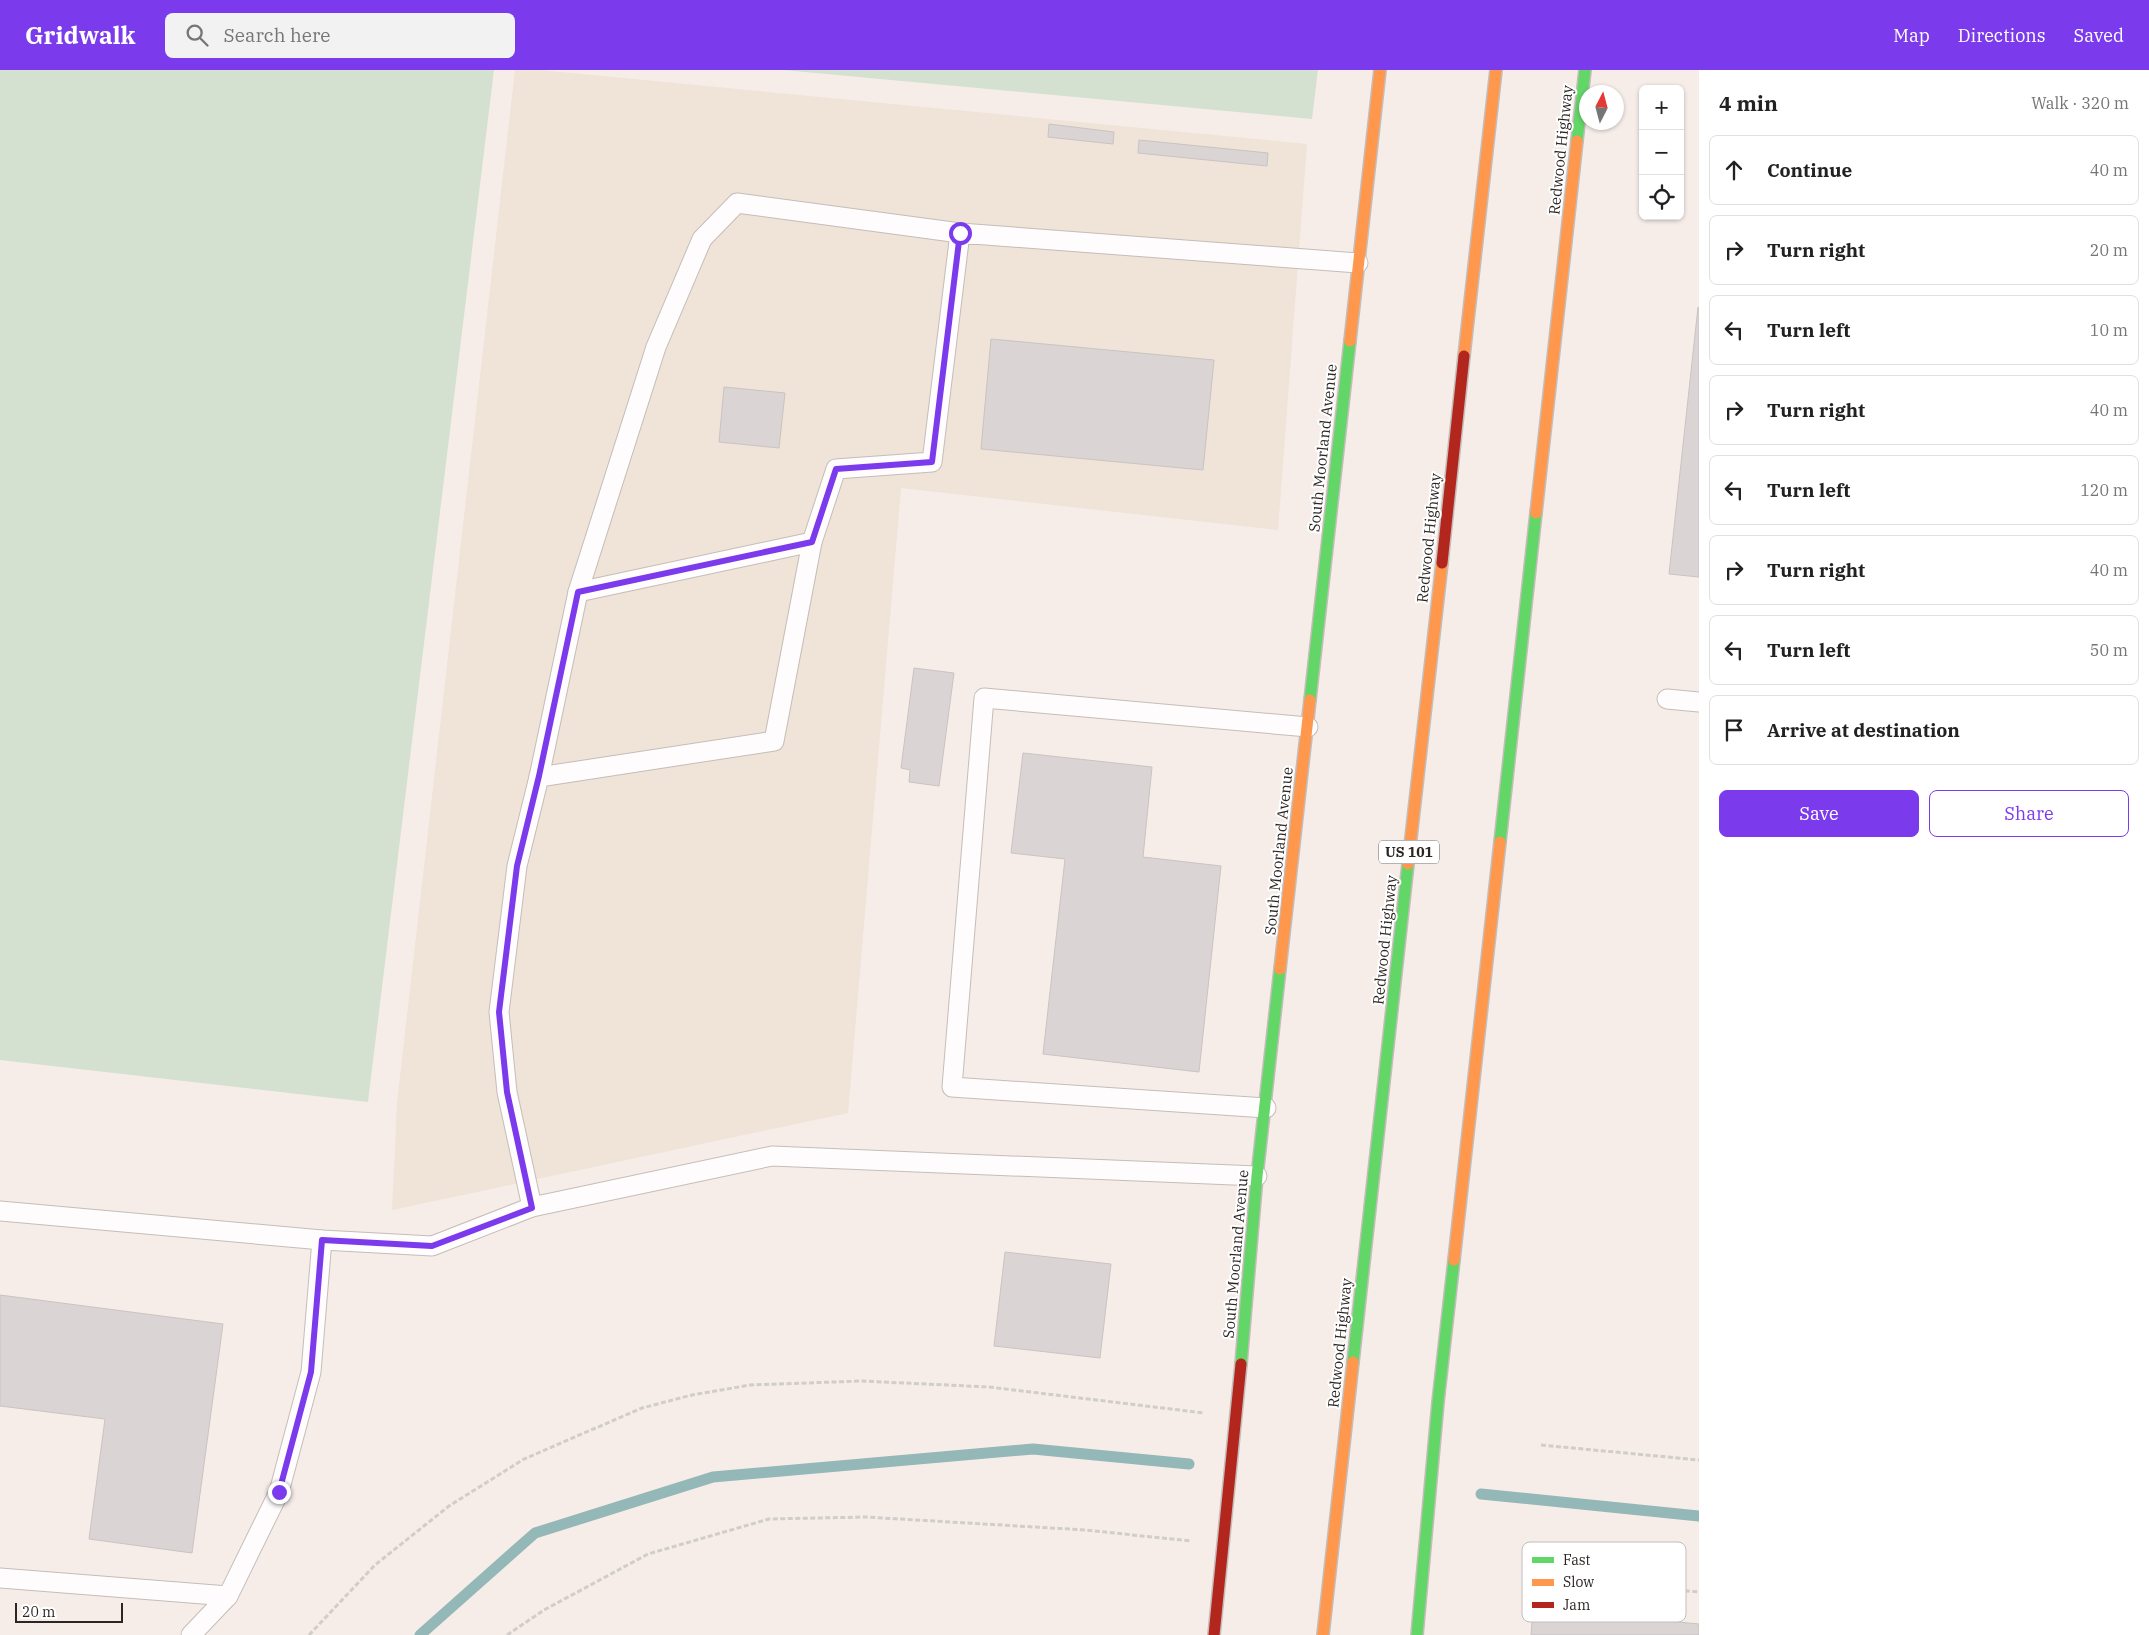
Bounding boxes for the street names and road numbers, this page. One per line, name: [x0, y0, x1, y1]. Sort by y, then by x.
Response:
street label: Redwood Highway: [1544, 84, 1577, 216]
street label: South Moorland Avenue: [1304, 363, 1341, 533]
street label: Redwood Highway: [1412, 472, 1445, 604]
street label: South Moorland Avenue: [1260, 766, 1297, 936]
road number: US 101: [1379, 840, 1439, 864]
street label: Redwood Highway: [1368, 874, 1401, 1006]
street label: South Moorland Avenue: [1219, 1169, 1252, 1339]
street label: Redwood Highway: [1323, 1277, 1356, 1409]

